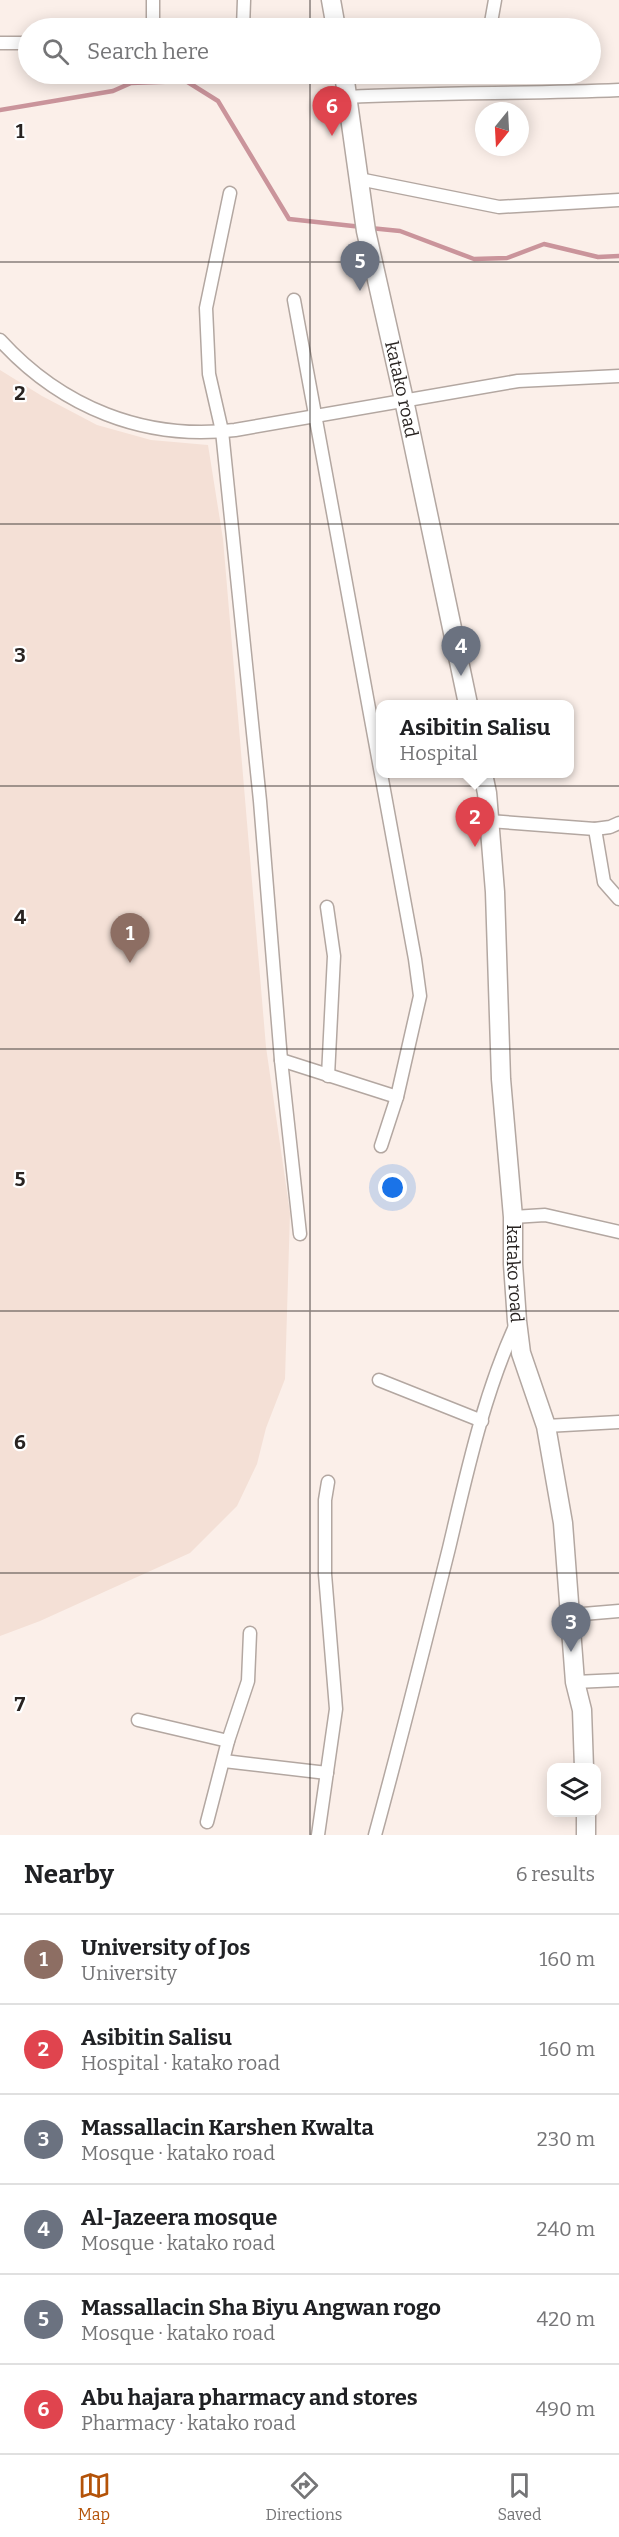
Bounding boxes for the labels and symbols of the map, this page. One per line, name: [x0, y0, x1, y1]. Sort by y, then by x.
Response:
pin: 6: [312, 86, 352, 136]
north arrow: [475, 102, 529, 156]
text: 1: [16, 119, 25, 143]
pin: 5: [340, 242, 380, 291]
street label: katako road: [380, 339, 423, 440]
text: 2: [14, 381, 26, 405]
pin: 4: [442, 626, 480, 676]
text: 3: [14, 643, 26, 667]
pin: 2: [456, 798, 494, 847]
text: 4: [14, 905, 26, 929]
pin: 1: [110, 914, 150, 963]
text: 5: [15, 1167, 26, 1191]
your location: [378, 1173, 407, 1202]
street label: katako road: [502, 1225, 528, 1323]
text: 6: [14, 1430, 26, 1454]
pin: 3: [552, 1602, 590, 1652]
text: 7: [15, 1692, 26, 1716]

